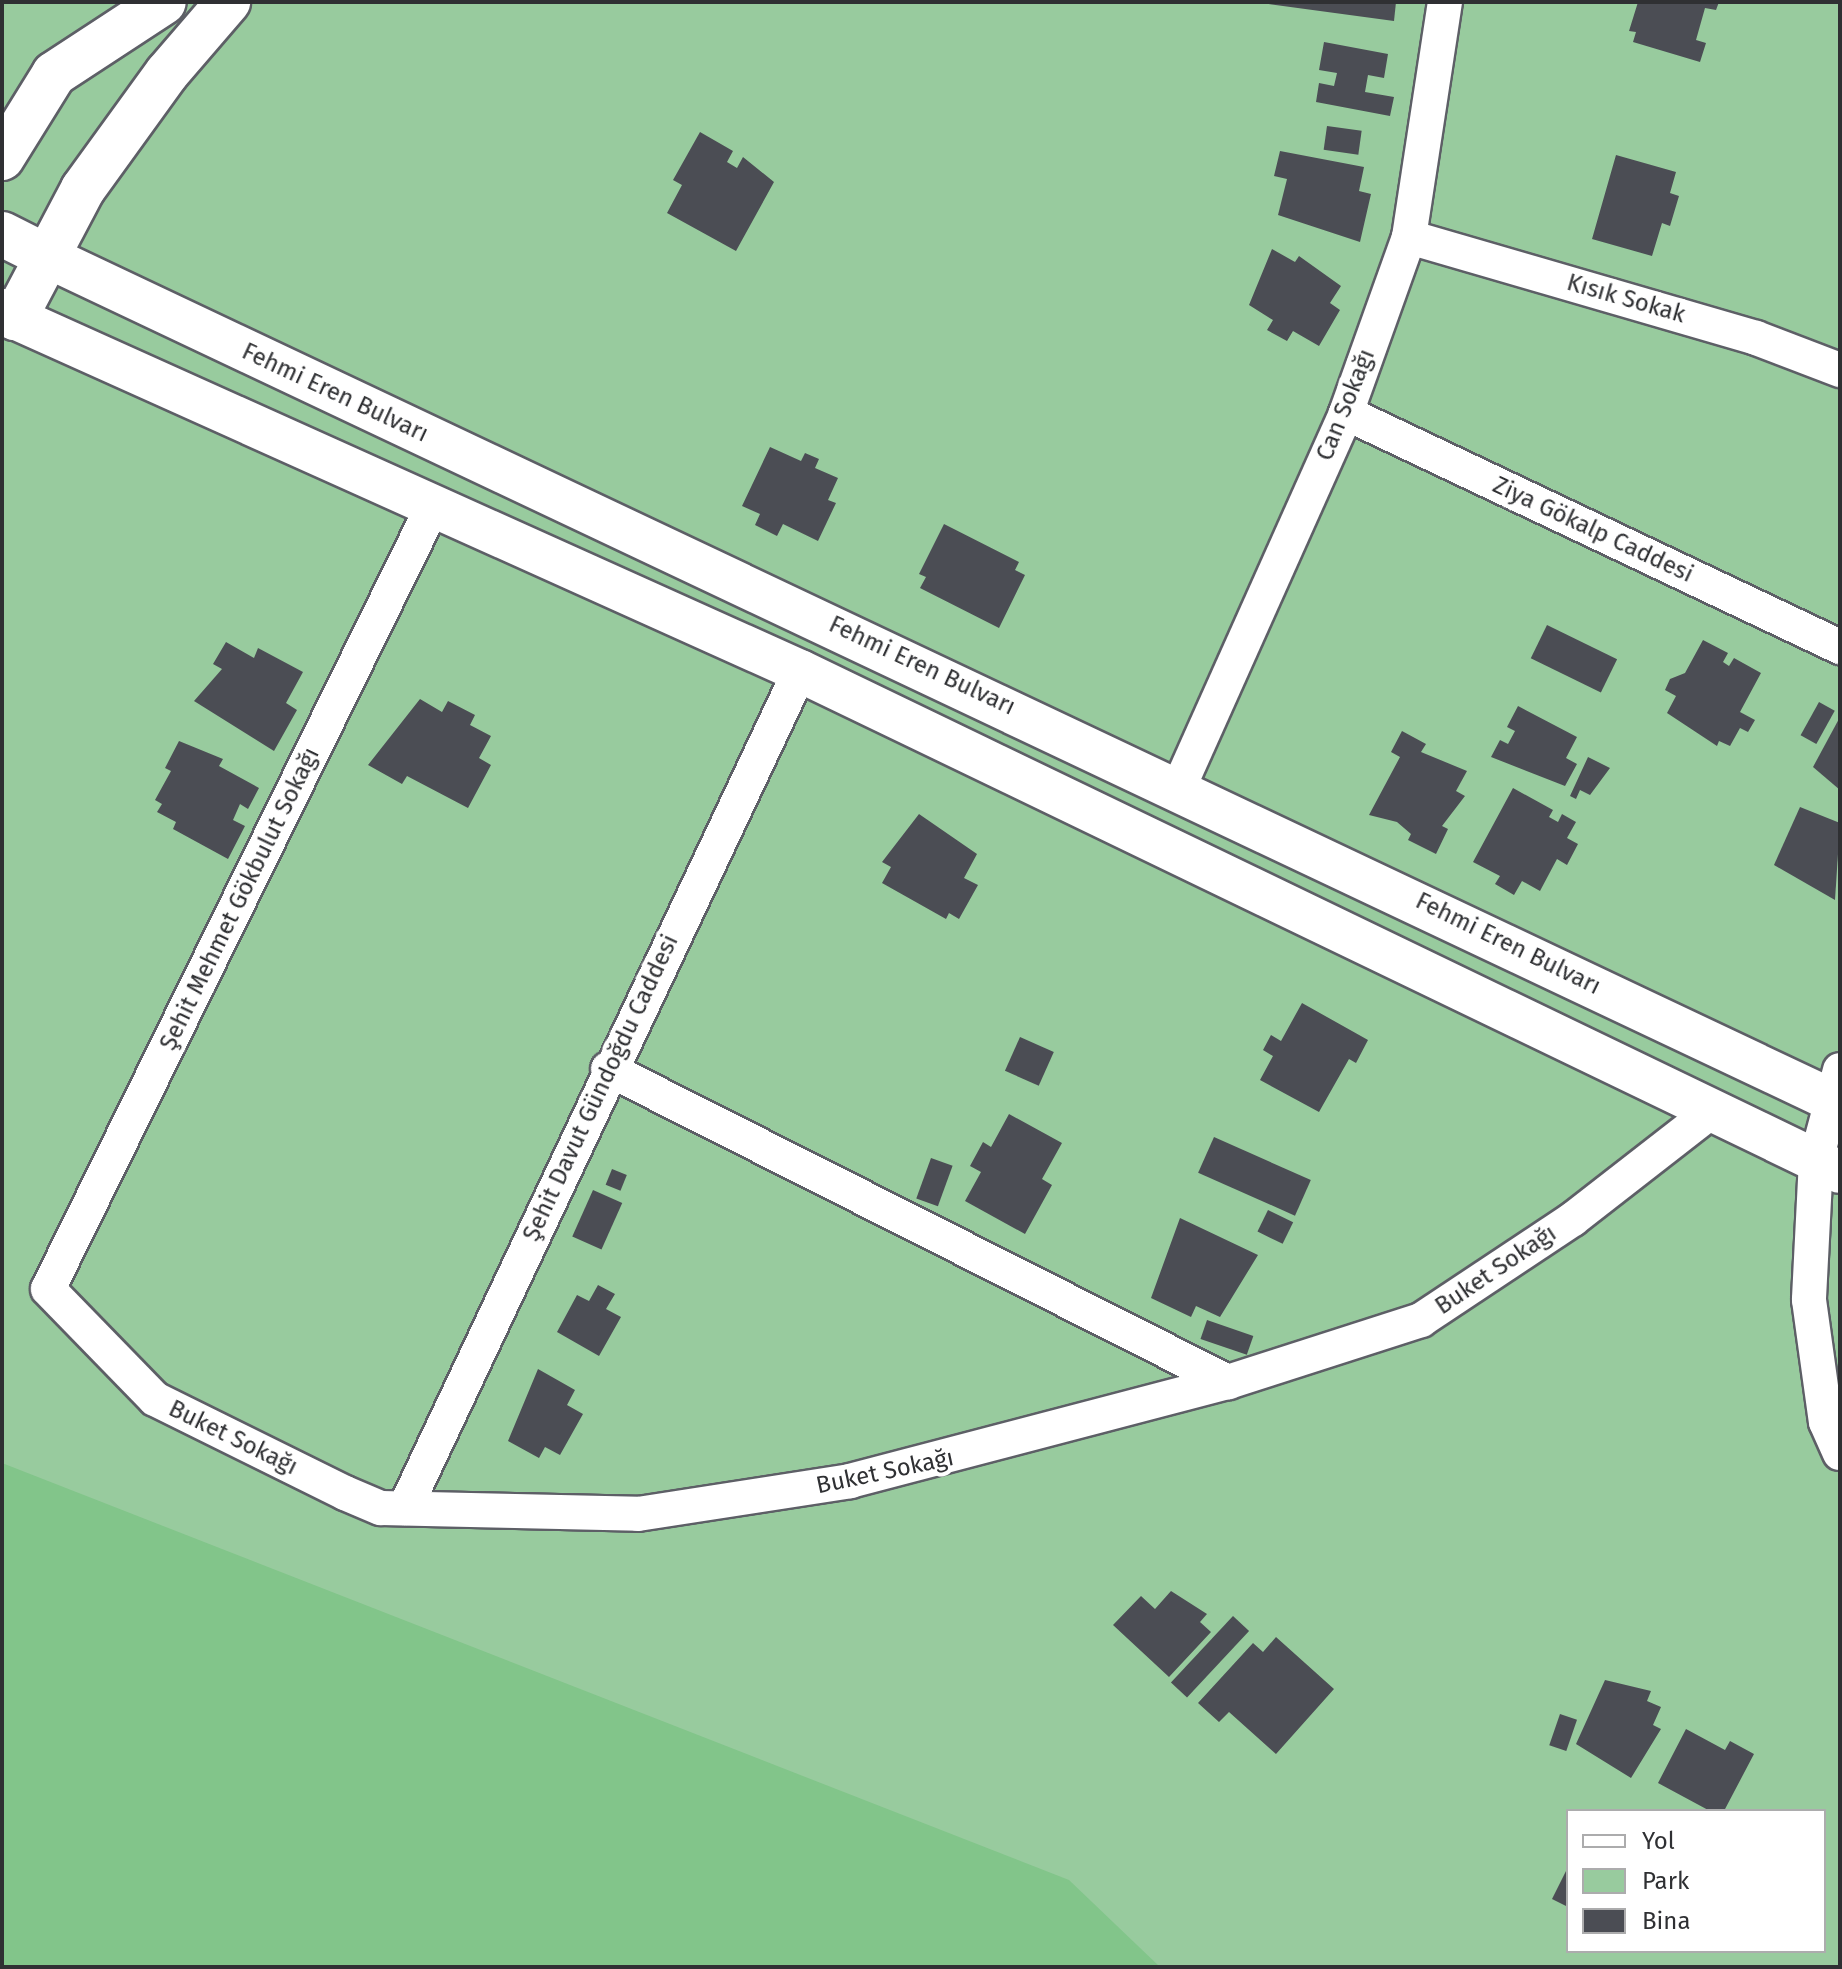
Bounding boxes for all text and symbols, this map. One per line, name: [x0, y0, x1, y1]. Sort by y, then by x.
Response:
street label: Kısık Sokak: [1563, 268, 1689, 330]
street label: Fehmi Eren Bulvarı: [237, 337, 433, 449]
street label: Can Sokağı: [1311, 345, 1381, 465]
street label: Ziya Gökalp Caddesi: [1488, 471, 1698, 589]
street label: Fehmi Eren Bulvarı: [824, 610, 1020, 722]
street label: Şehit Mehmet Gökbulut Sokağı: [154, 743, 326, 1055]
street label: Fehmi Eren Bulvarı: [1411, 887, 1605, 1001]
street label: Şehit Davut Gündoğdu Caddesi: [517, 930, 685, 1246]
street label: Buket Sokağı: [1430, 1219, 1562, 1321]
street label: Buket Sokağı: [164, 1394, 302, 1482]
street label: Buket Sokağı: [814, 1443, 956, 1501]
legend: [1566, 1809, 1826, 1953]
text: Yol: [1642, 1827, 1675, 1855]
text: Park: [1642, 1867, 1689, 1895]
text: Bina: [1642, 1907, 1690, 1935]

